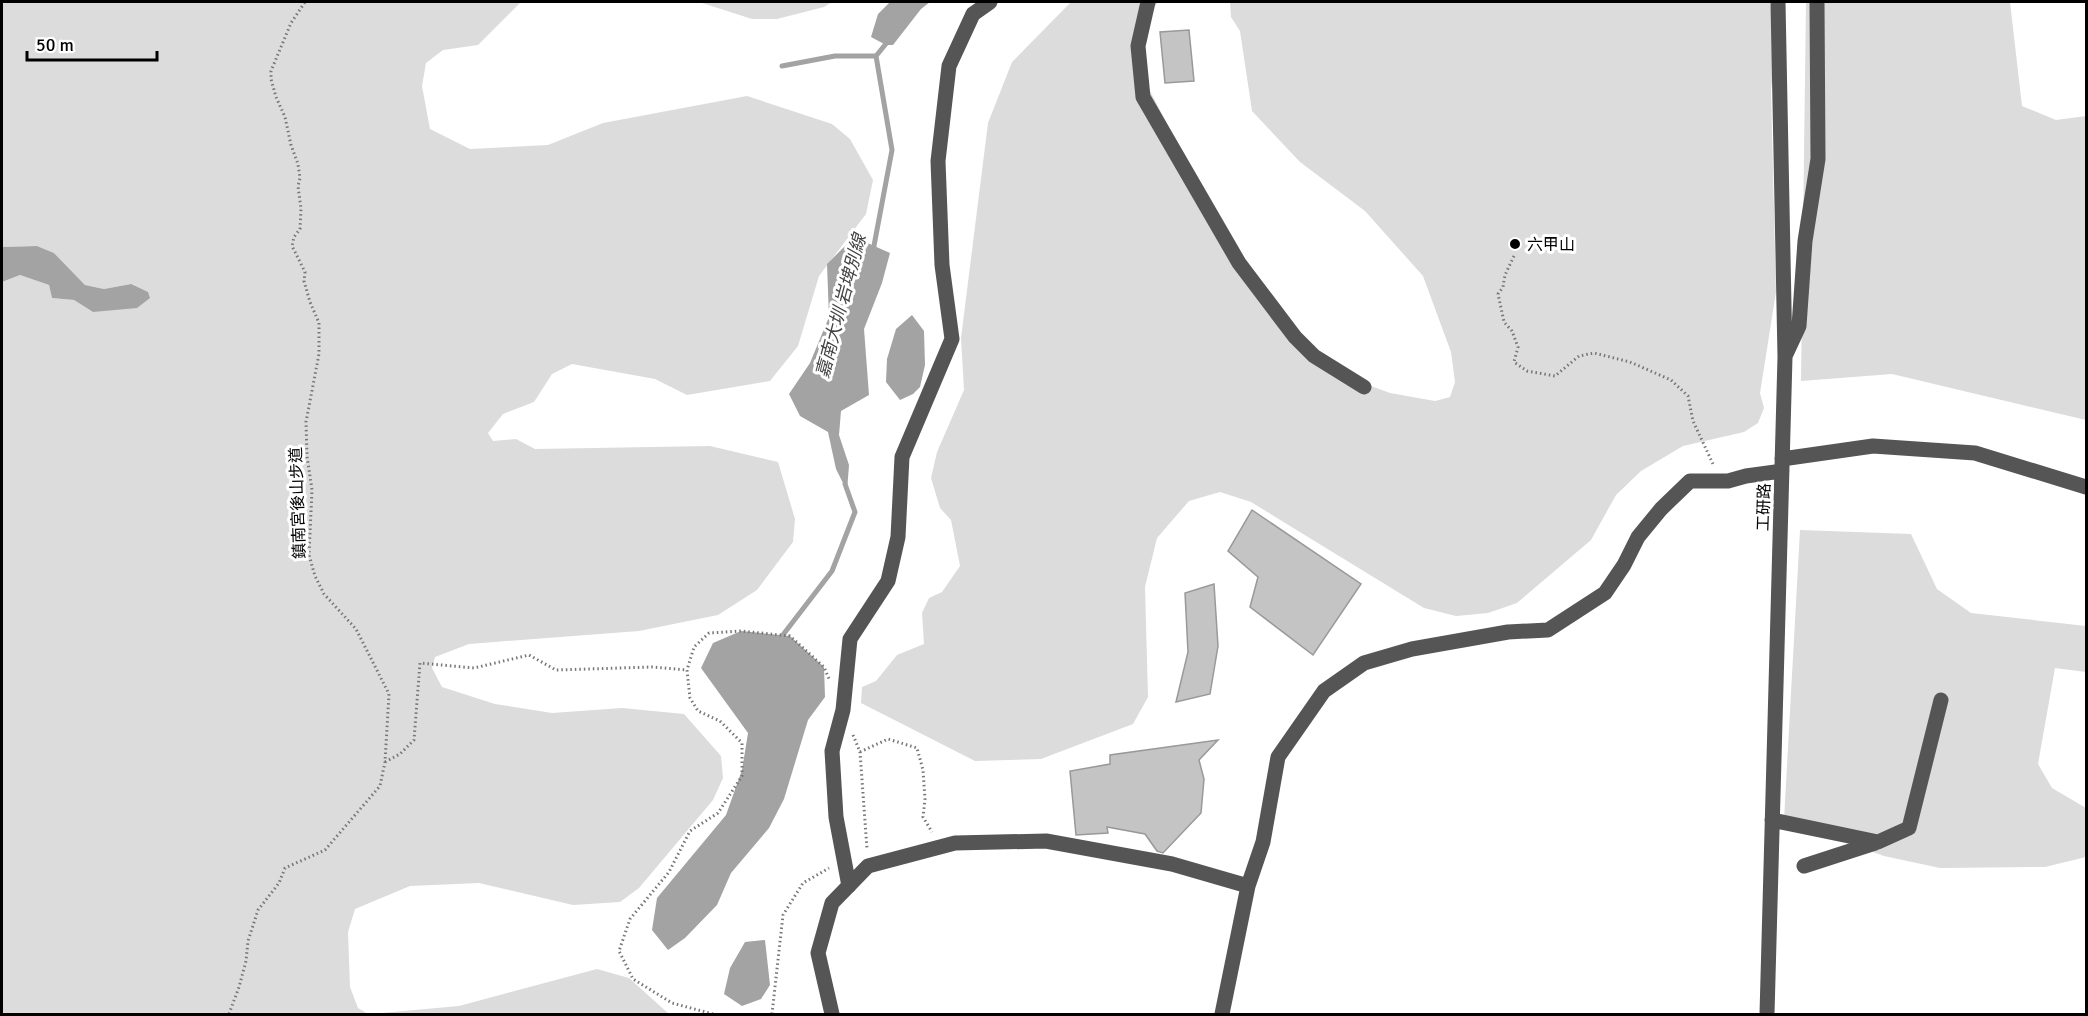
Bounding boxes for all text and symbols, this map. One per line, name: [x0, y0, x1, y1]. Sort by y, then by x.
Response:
scale bar: [27, 24, 158, 62]
text: 50 m: [36, 34, 74, 56]
water label: 嘉南大圳 岩埤別線: [811, 230, 871, 380]
place label: 六甲山: [1527, 235, 1575, 255]
marker: 六甲山: [1508, 237, 1522, 251]
street label: 鎮南宮後山步道: [286, 447, 310, 559]
street label: 工研路: [1753, 483, 1775, 531]

